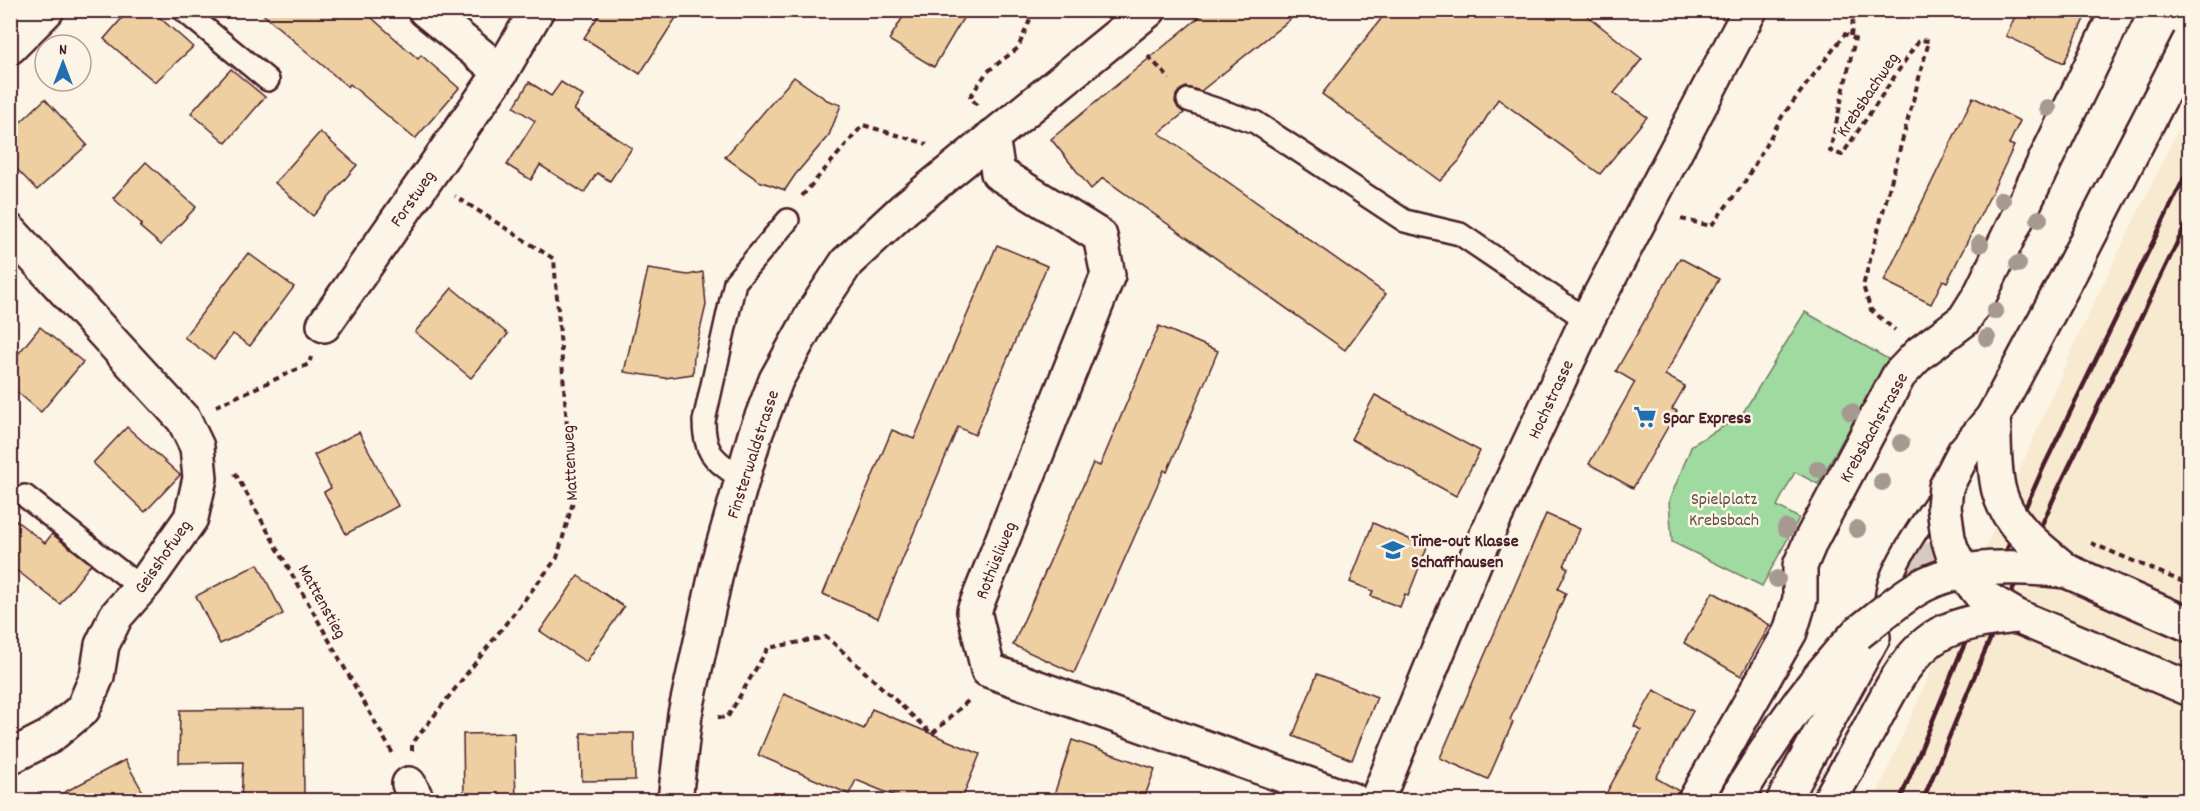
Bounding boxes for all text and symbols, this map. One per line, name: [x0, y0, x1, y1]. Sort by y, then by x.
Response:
north arrow: [33, 33, 93, 93]
text: N: [59, 39, 67, 62]
street label: Krebsbachweg: [1831, 48, 1907, 143]
street label: Forstweg: [385, 166, 443, 233]
street label: Hochstrasse: [1523, 356, 1582, 444]
street label: Krebsbachstrasse: [1835, 369, 1916, 488]
street label: Finsterwaldstrasse: [722, 387, 787, 522]
supermarket icon: Spar Express: [1632, 404, 1658, 430]
place label: Spar Express: [1663, 407, 1752, 432]
street label: Mattenweg: [557, 424, 586, 501]
park label: Spielplatz Krebsbach: [1689, 488, 1759, 534]
street label: Geisshofweg: [129, 515, 199, 600]
street label: Rothüsliweg: [970, 518, 1024, 604]
place label: Time-out Klasse Schaffhausen: [1411, 530, 1519, 576]
school or university icon: Time-out Klasse Schaffhausen: [1380, 537, 1406, 563]
street label: Mattenstieg: [290, 560, 352, 644]

